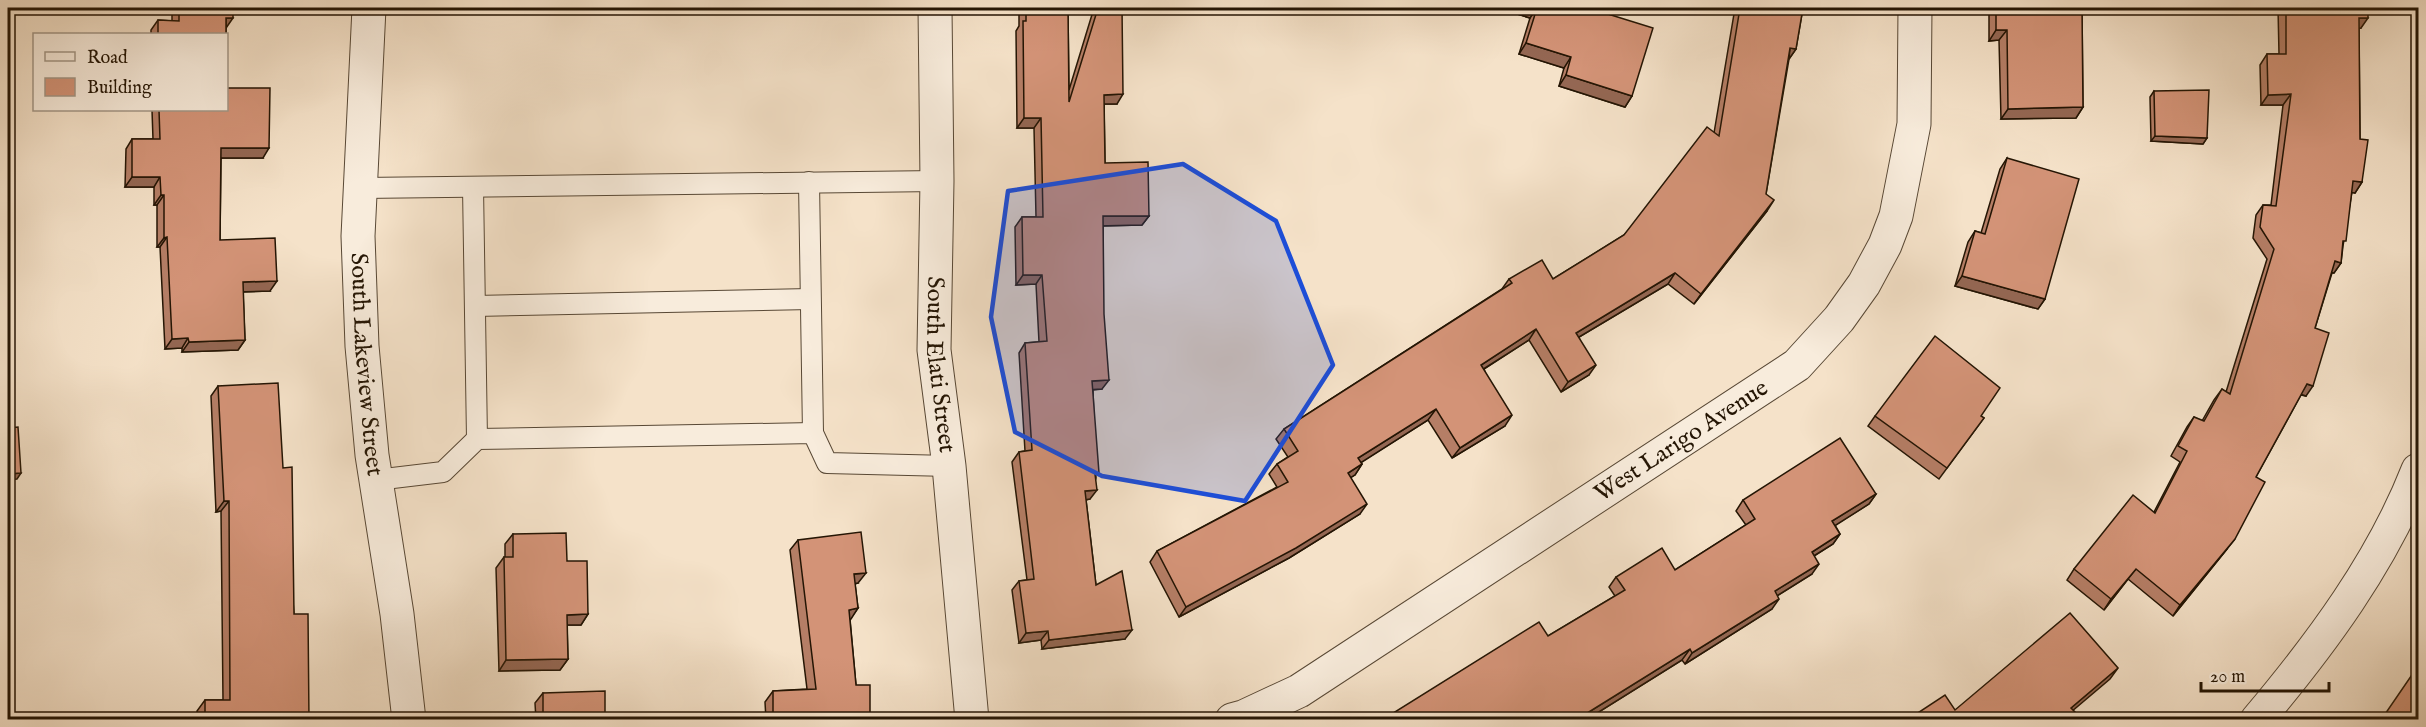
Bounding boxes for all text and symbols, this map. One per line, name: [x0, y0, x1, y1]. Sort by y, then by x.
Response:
legend: [33, 33, 228, 111]
text: Road: [87, 47, 128, 70]
text: Building: [87, 77, 152, 100]
street label: South Lakeview Street: [343, 252, 391, 478]
street label: South Elati Street: [918, 276, 963, 455]
street label: West Larigo Avenue: [1588, 373, 1774, 509]
scale bar: [2201, 655, 2328, 693]
text: 20 m: [2210, 666, 2245, 689]

